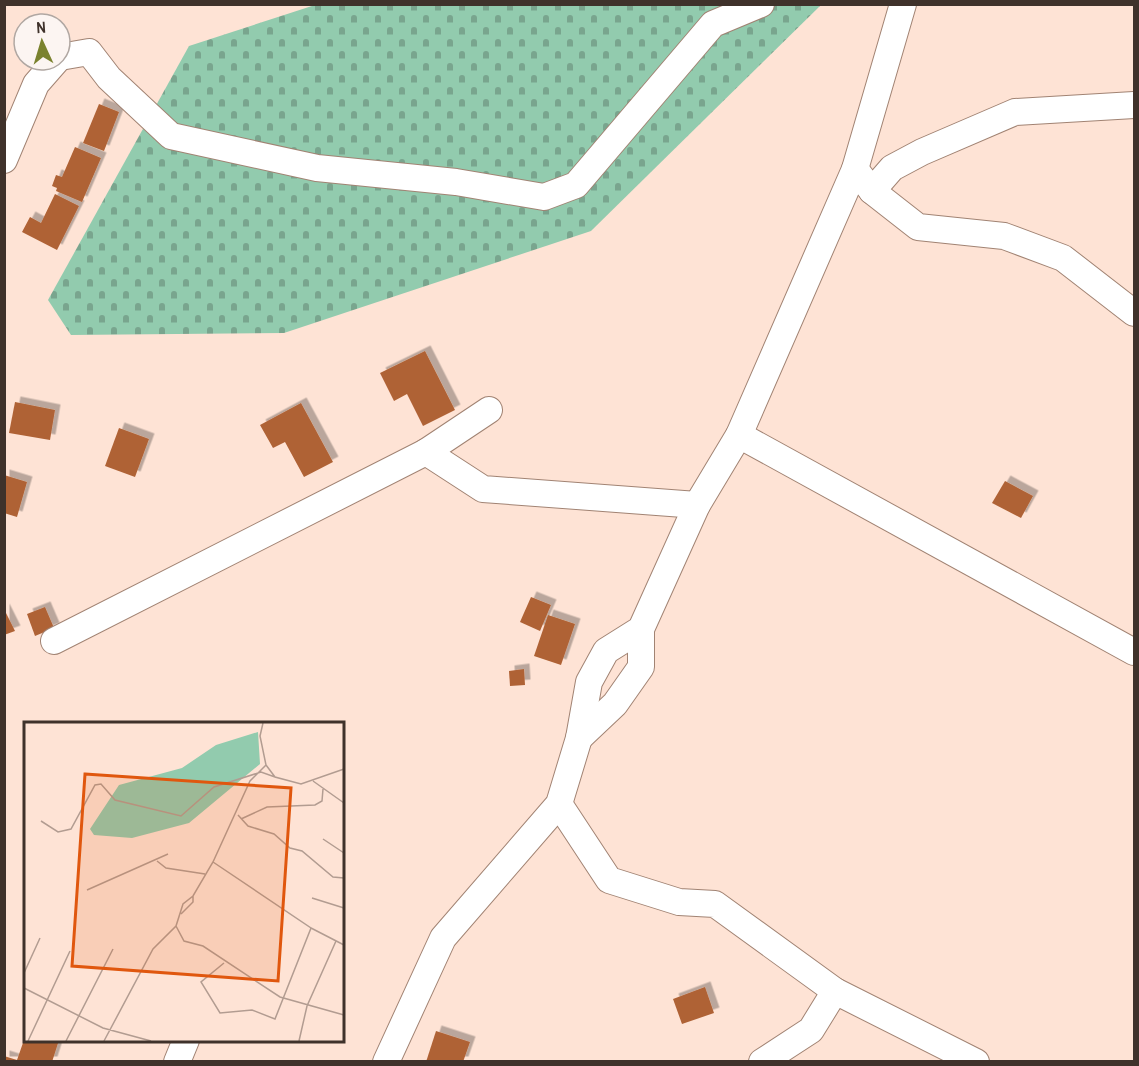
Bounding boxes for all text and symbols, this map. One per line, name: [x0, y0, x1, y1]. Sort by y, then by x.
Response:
north arrow: [12, 12, 72, 72]
text: N: [35, 16, 46, 38]
inset map: [24, 722, 344, 1042]

